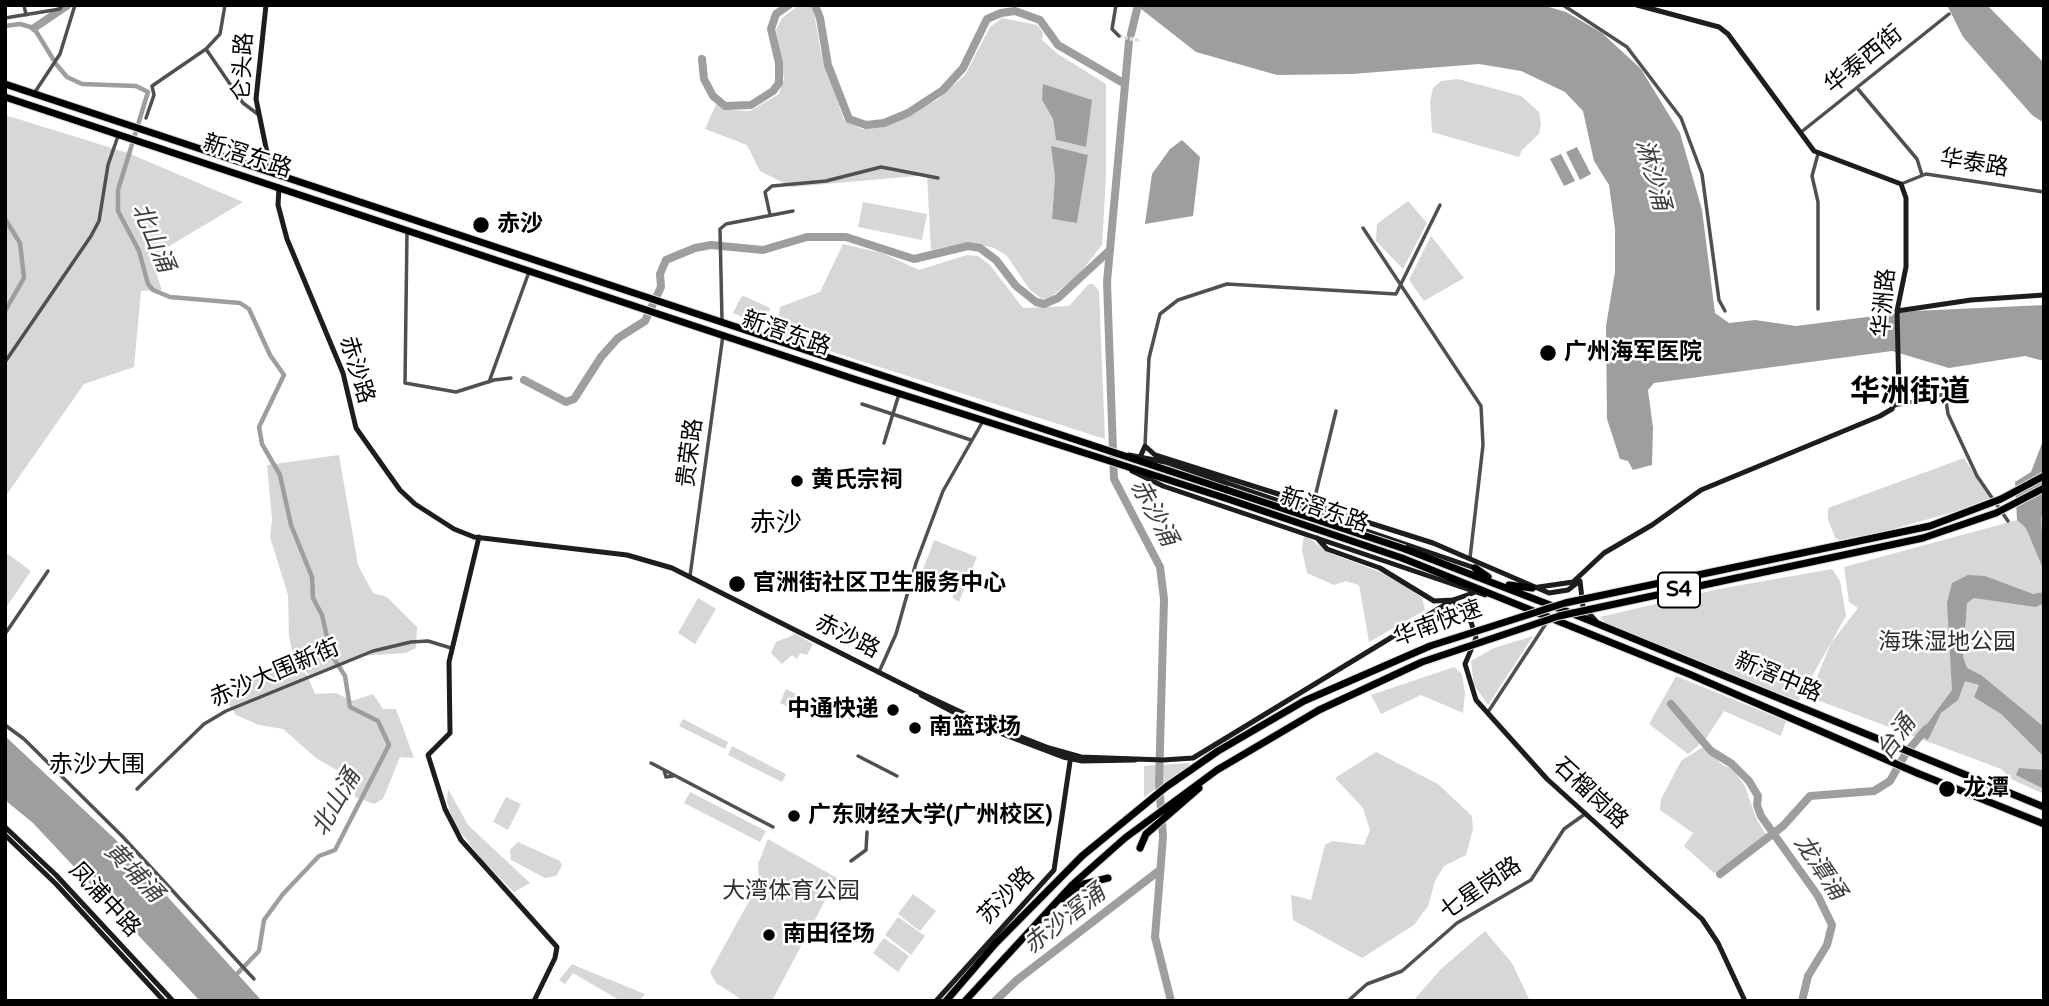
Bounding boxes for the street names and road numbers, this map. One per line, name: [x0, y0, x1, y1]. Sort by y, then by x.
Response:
street label: 华泰西街: [1820, 20, 1908, 100]
street label: 仑头路: [228, 32, 260, 102]
street label: 新滘东路: [199, 130, 295, 184]
street label: 华泰路: [1938, 145, 2010, 183]
street label: 华洲路: [1868, 267, 1902, 339]
street label: 新滘东路: [738, 306, 834, 362]
street label: 赤沙路: [333, 333, 379, 407]
street label: 贵荣路: [673, 417, 709, 489]
street label: 新滘东路: [1276, 483, 1372, 539]
road number: S4: [1658, 572, 1700, 608]
street label: 华南快速: [1390, 595, 1486, 653]
street label: 赤沙路: [810, 609, 884, 665]
street label: 赤沙大围新街: [206, 634, 344, 714]
street label: 新滘中路: [1730, 647, 1826, 709]
street label: 石榴岗路: [1547, 753, 1633, 835]
street label: 七星岗路: [1435, 852, 1527, 926]
street label: 凤浦中路: [63, 857, 145, 943]
street label: 苏沙路: [973, 862, 1041, 930]

